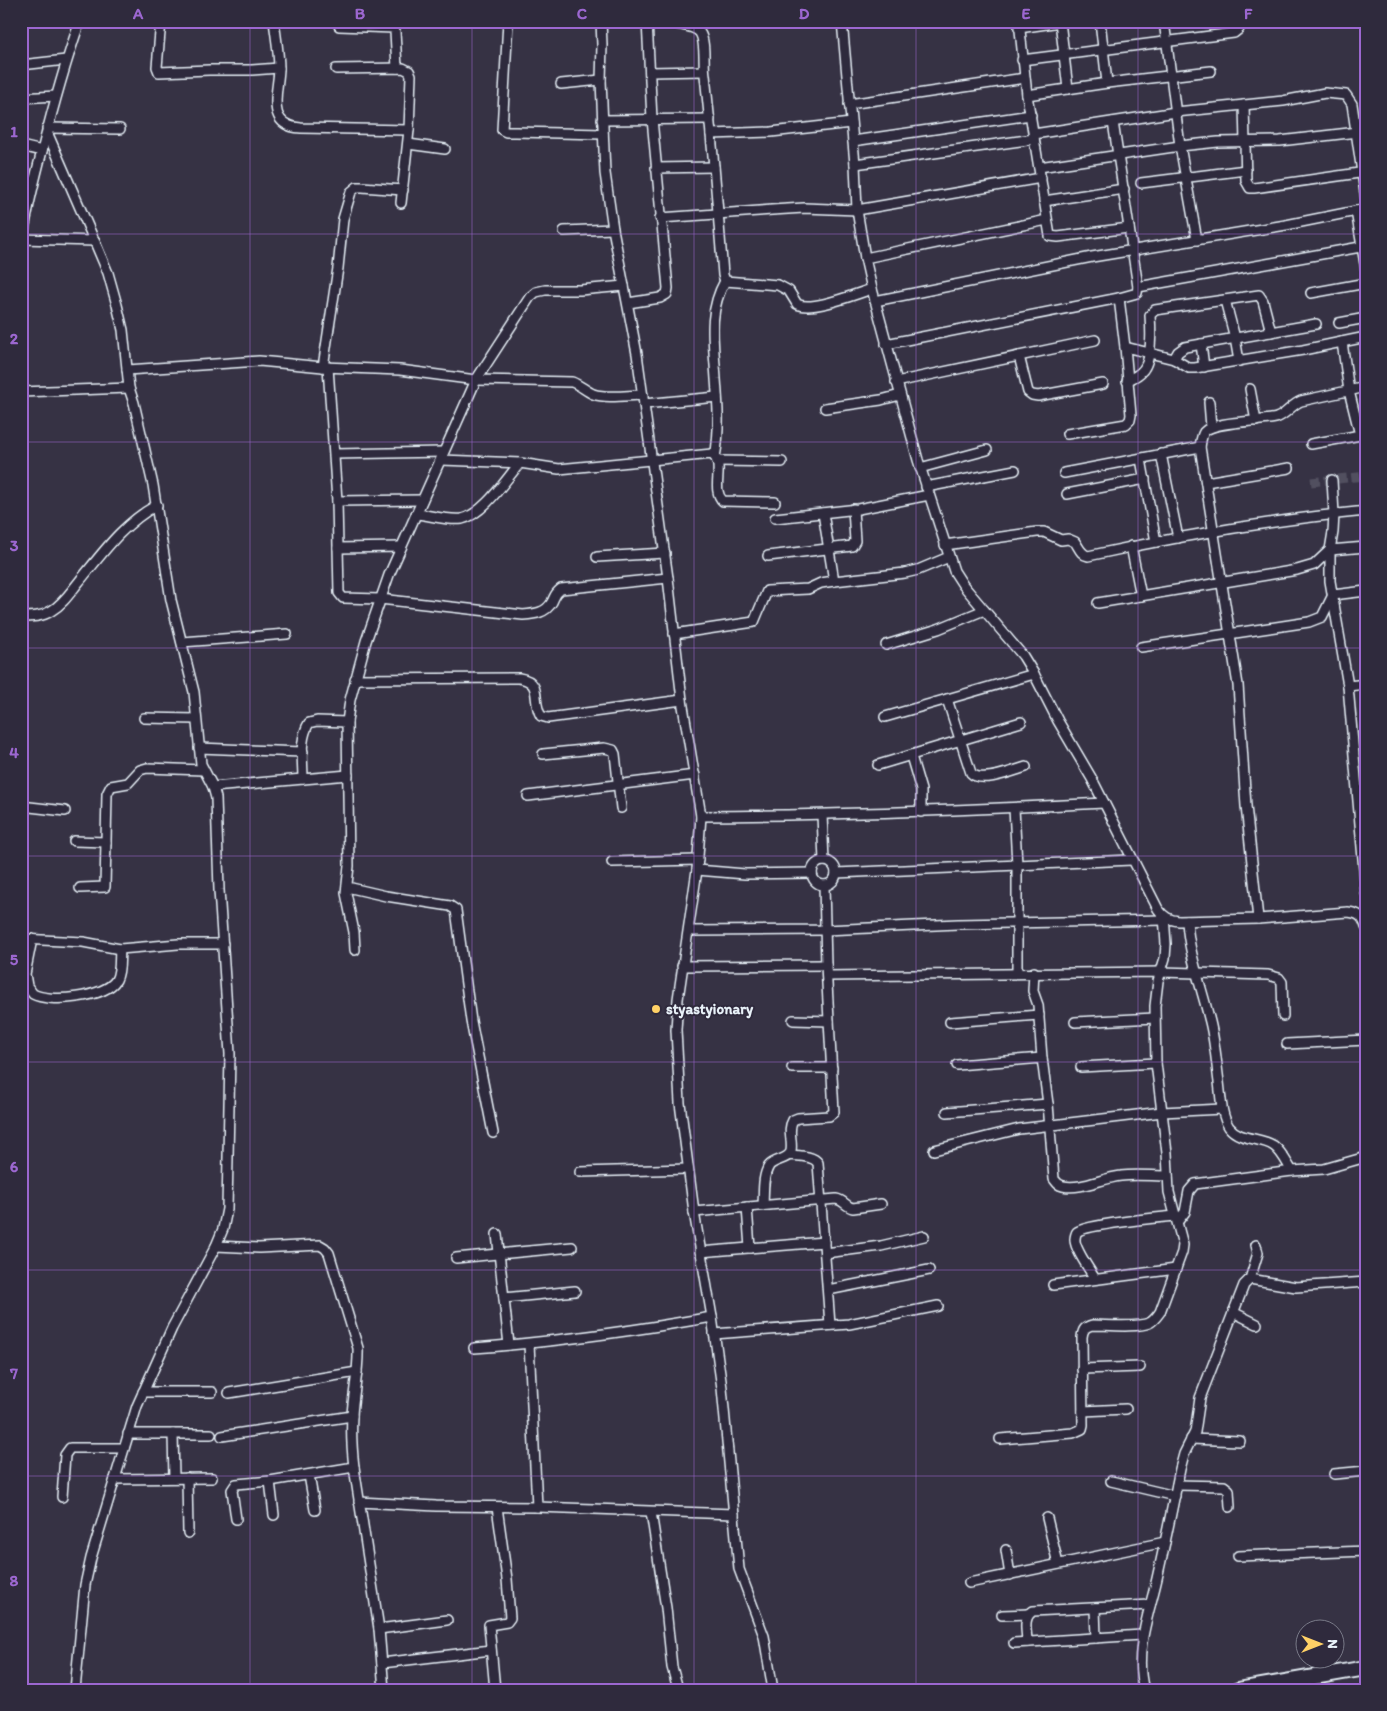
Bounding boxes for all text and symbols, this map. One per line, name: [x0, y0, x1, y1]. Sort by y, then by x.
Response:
text: A: [132, 4, 144, 23]
text: B: [355, 4, 366, 23]
text: C: [577, 4, 588, 23]
text: D: [799, 4, 810, 23]
text: E: [1022, 4, 1031, 23]
text: F: [1244, 4, 1253, 23]
text: 1: [10, 122, 18, 141]
text: 2: [10, 329, 19, 348]
text: 3: [10, 536, 19, 555]
text: 4: [9, 743, 19, 762]
text: 5: [10, 950, 19, 969]
place label: styastyionary: [666, 1000, 754, 1019]
marker: styastyionary: [650, 1003, 662, 1015]
text: 6: [10, 1157, 19, 1176]
text: 7: [9, 1364, 18, 1383]
text: 8: [10, 1571, 19, 1590]
north arrow: [1294, 1618, 1344, 1668]
text: N: [1324, 1639, 1341, 1649]

